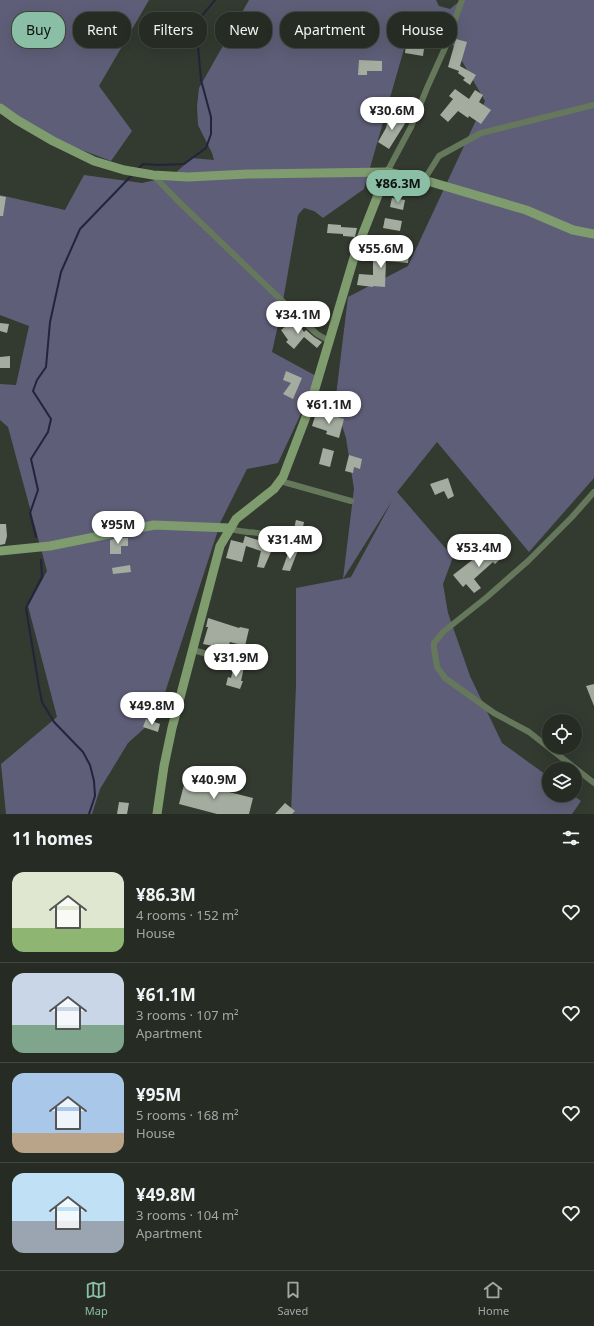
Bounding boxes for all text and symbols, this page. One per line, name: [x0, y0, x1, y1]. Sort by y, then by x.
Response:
chip: Buy: [12, 12, 65, 48]
chip: Rent: [73, 12, 131, 48]
chip: Filters: [139, 12, 207, 48]
chip: New: [215, 12, 272, 48]
chip: Apartment: [280, 12, 379, 48]
chip: House: [387, 12, 457, 48]
pin: ¥30.6M: [359, 97, 425, 131]
text: ¥30.6M: [369, 101, 415, 119]
pin: ¥86.3M: [365, 170, 431, 204]
text: ¥86.3M: [375, 174, 421, 192]
pin: ¥55.6M: [348, 235, 414, 269]
text: ¥55.6M: [358, 239, 404, 257]
pin: ¥34.1M: [265, 301, 331, 335]
text: ¥34.1M: [275, 305, 321, 323]
pin: ¥61.1M: [296, 391, 362, 425]
text: ¥61.1M: [306, 395, 352, 413]
pin: ¥95M: [94, 511, 142, 545]
text: ¥95M: [101, 515, 135, 533]
pin: ¥31.4M: [257, 526, 323, 560]
text: ¥31.4M: [267, 530, 313, 548]
pin: ¥53.4M: [446, 534, 512, 568]
text: ¥53.4M: [456, 538, 502, 556]
pin: ¥31.9M: [203, 644, 269, 678]
text: ¥31.9M: [213, 648, 259, 666]
pin: ¥49.8M: [119, 692, 185, 726]
text: ¥49.8M: [129, 696, 175, 714]
map controls: [542, 714, 582, 802]
button: locate: [542, 714, 582, 754]
button: layers: [542, 762, 582, 802]
pin: ¥40.9M: [181, 766, 247, 800]
text: ¥40.9M: [191, 770, 237, 788]
text: 11 homes: [12, 827, 93, 850]
icon: filters: [560, 827, 582, 849]
text: ¥86.3M: [136, 883, 196, 906]
icon: home: [44, 888, 92, 936]
icon: heart: [560, 901, 582, 923]
text: 4 rooms · 152 m²: [136, 906, 239, 924]
text: House: [136, 924, 175, 942]
text: ¥61.1M: [136, 983, 196, 1006]
icon: home: [44, 989, 92, 1037]
icon: heart: [560, 1002, 582, 1024]
text: 3 rooms · 107 m²: [136, 1006, 239, 1024]
text: Apartment: [136, 1024, 202, 1042]
text: ¥95M: [136, 1083, 181, 1106]
icon: home: [44, 1089, 92, 1137]
icon: heart: [560, 1102, 582, 1124]
text: 5 rooms · 168 m²: [136, 1106, 239, 1124]
text: House: [136, 1124, 175, 1142]
text: ¥49.8M: [136, 1183, 196, 1206]
icon: home: [44, 1189, 92, 1237]
icon: heart: [560, 1202, 582, 1224]
text: 3 rooms · 104 m²: [136, 1206, 239, 1224]
text: Apartment: [136, 1224, 202, 1242]
tab: Map: [85, 1279, 108, 1318]
tab: Saved: [277, 1279, 308, 1318]
tab: Home: [478, 1279, 509, 1318]

